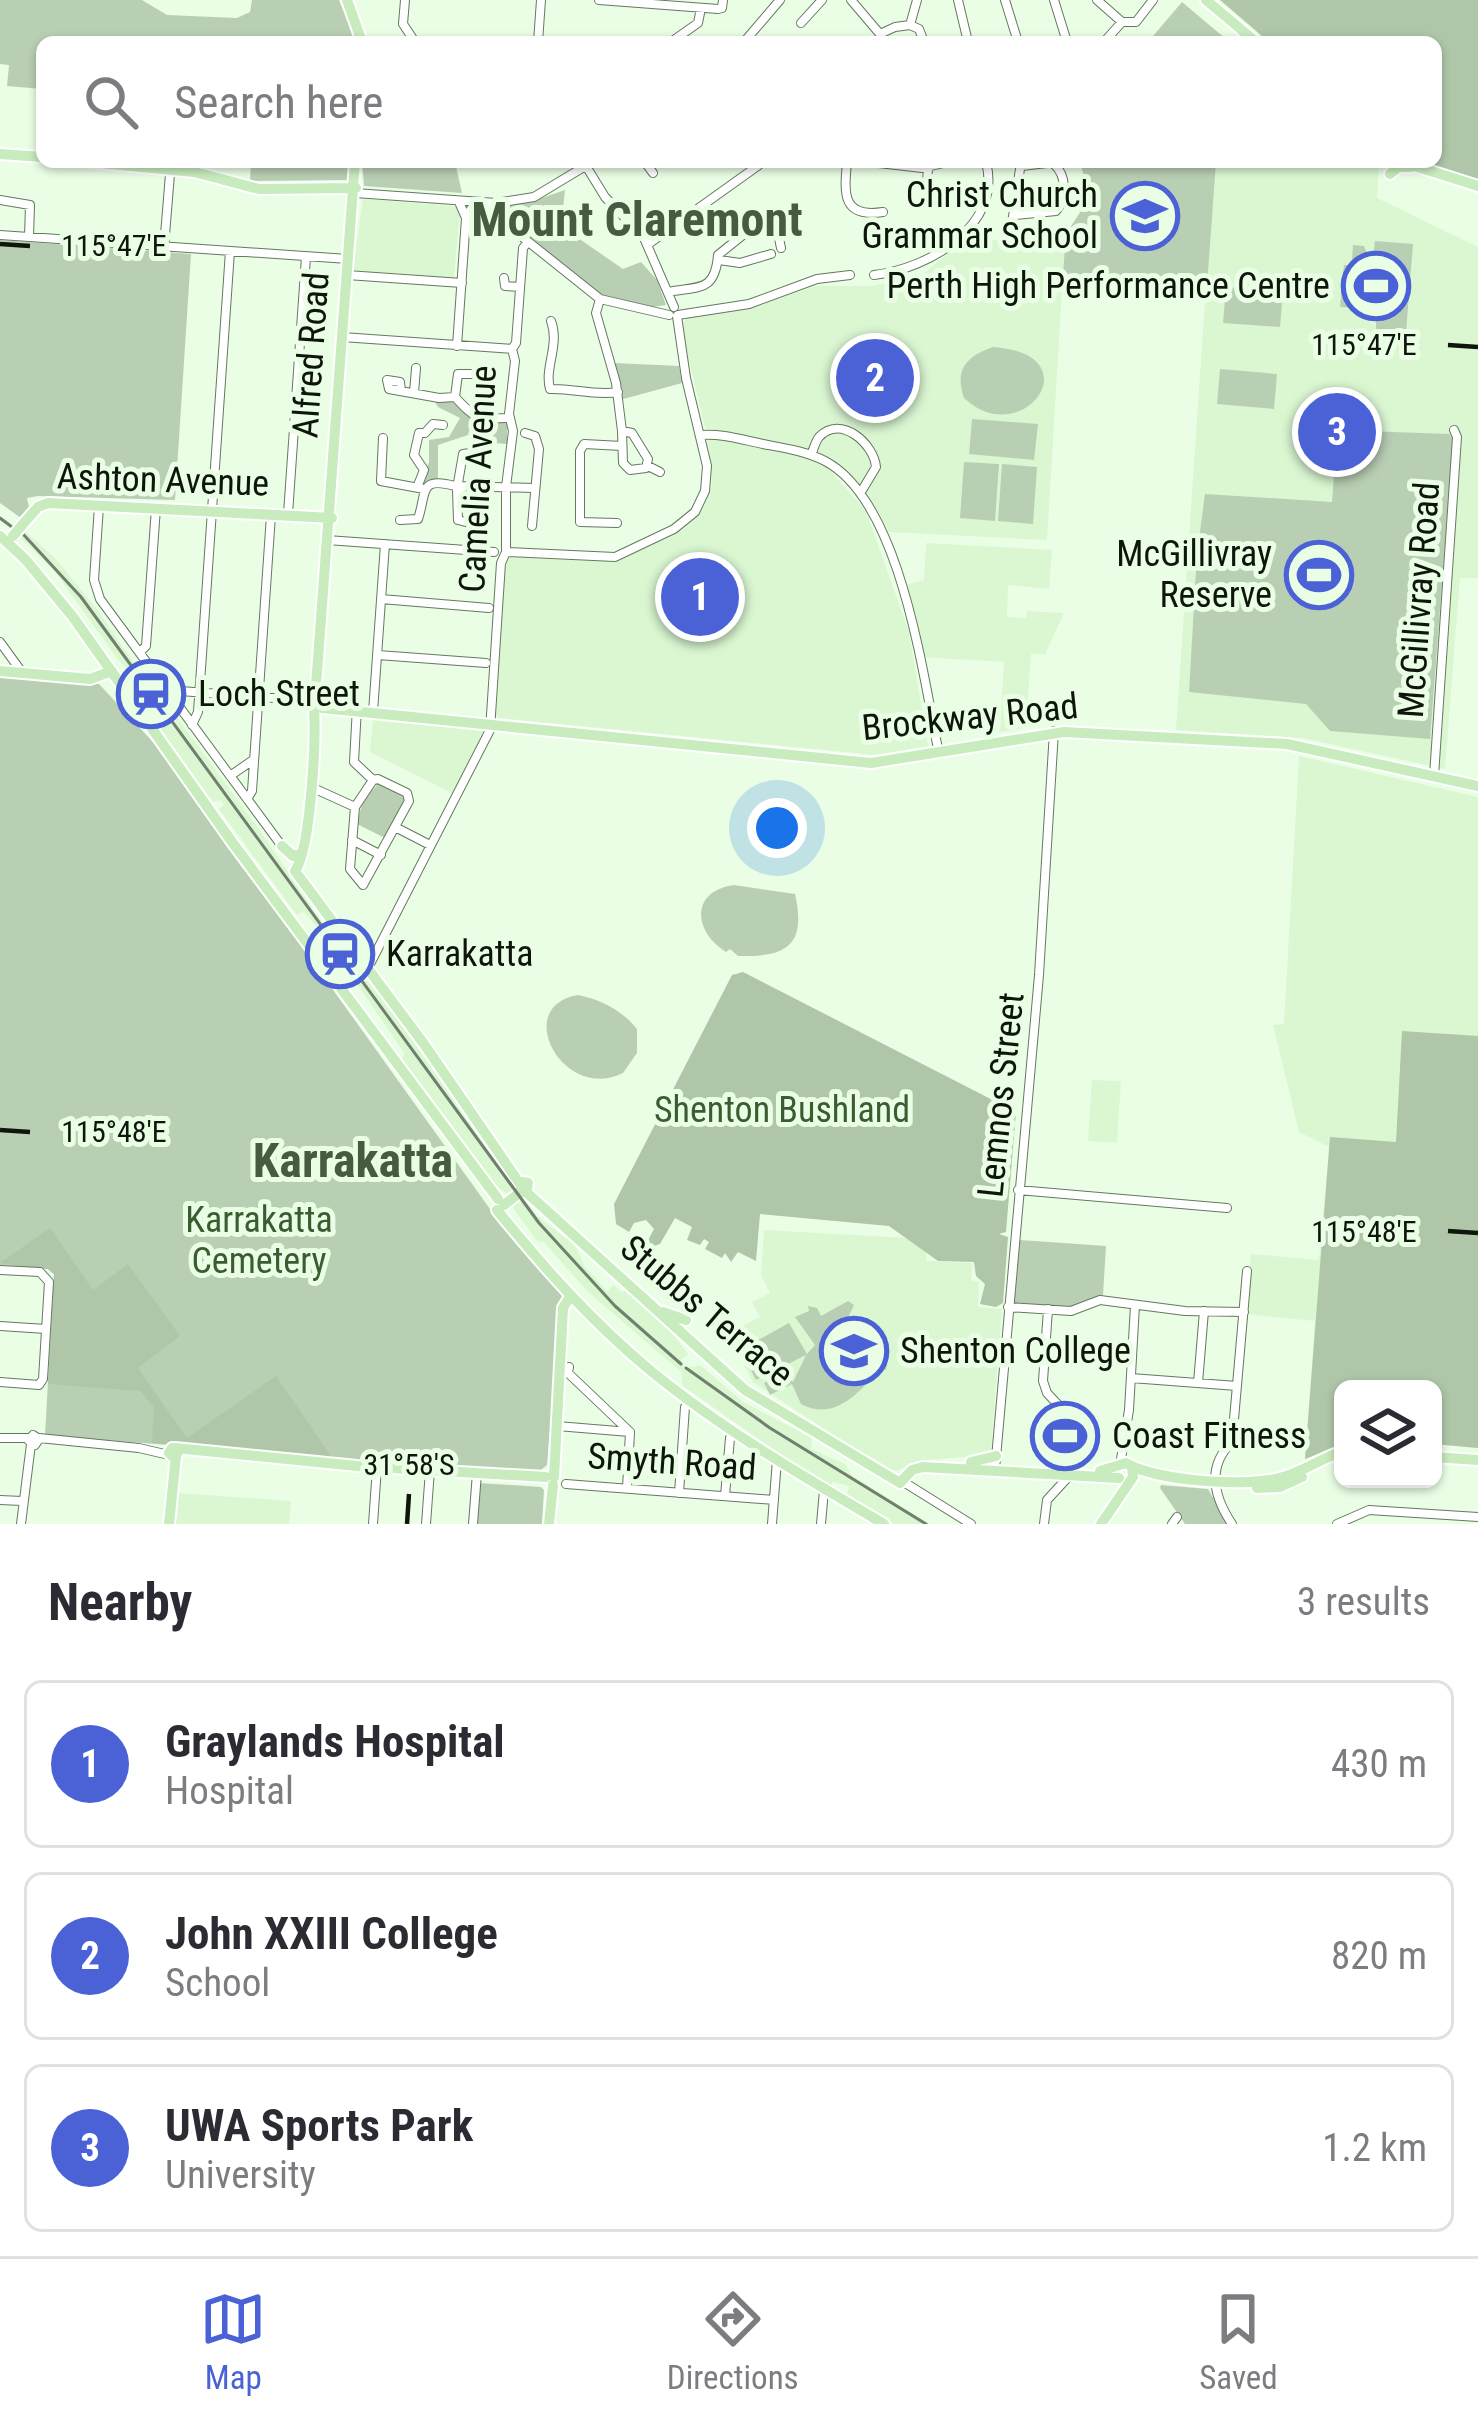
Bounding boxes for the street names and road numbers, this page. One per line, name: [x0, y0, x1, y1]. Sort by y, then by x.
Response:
street label: Alfred Road: [284, 271, 338, 439]
street label: Camelia Avenue: [451, 364, 505, 594]
street label: Ashton Avenue: [56, 455, 270, 505]
street label: McGillivray Road: [1390, 481, 1448, 719]
street label: Brockway Road: [860, 685, 1080, 749]
street label: Lemnos Street: [969, 991, 1033, 1199]
street label: Stubbs Terrace: [612, 1227, 802, 1395]
street label: Smyth Road: [586, 1435, 758, 1489]

